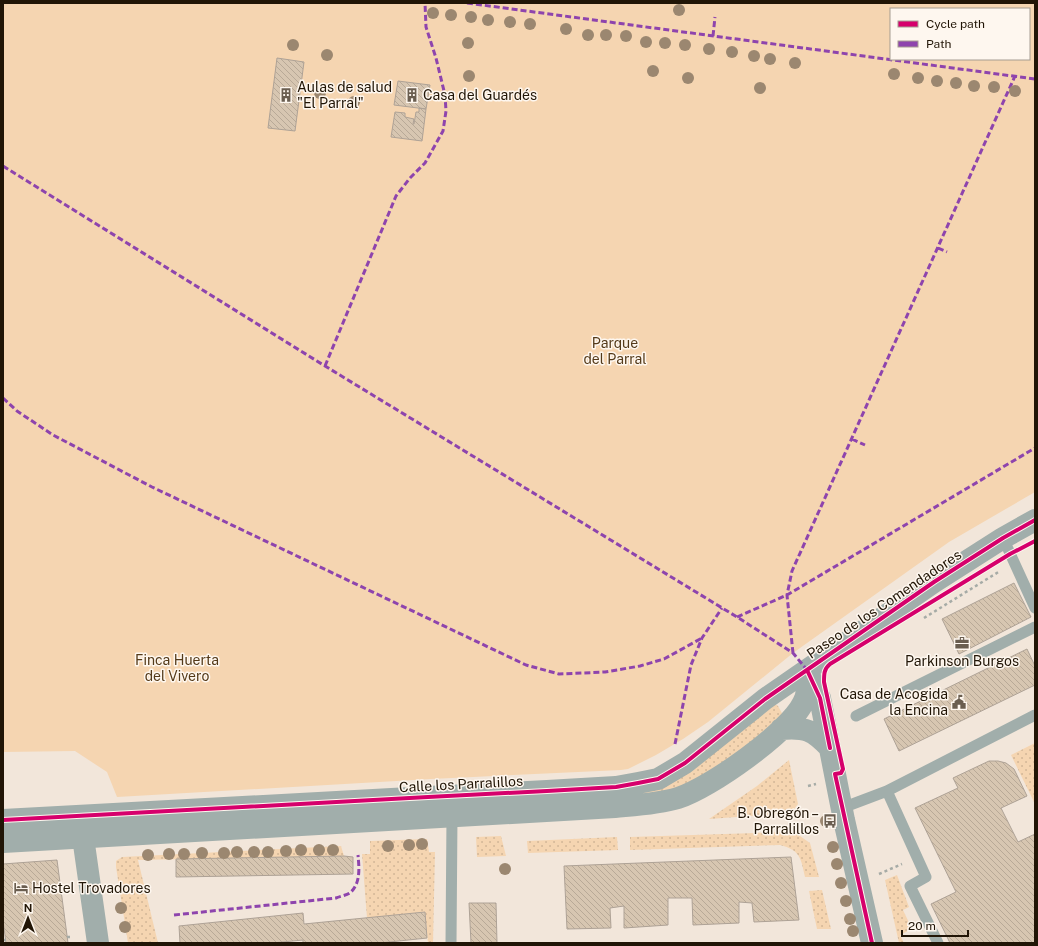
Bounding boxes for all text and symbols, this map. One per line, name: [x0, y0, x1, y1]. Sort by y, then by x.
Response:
legend: [890, 8, 1030, 60]
text: Cycle path: [926, 17, 985, 31]
text: Path: [926, 37, 952, 51]
place label: Aulas de salud "El Parral": [297, 79, 392, 111]
building icon: Aulas de salud "El Parral": [278, 87, 294, 103]
building icon: Casa del Guardés: [404, 87, 420, 103]
place label: Casa del Guardés: [423, 87, 537, 103]
park label: Parque del Parral: [583, 335, 647, 367]
street label: Paseo de los Comendadores: [804, 546, 964, 662]
office icon: Parkinson Burgos: [954, 635, 970, 651]
park label: Finca Huerta del Vivero: [135, 652, 219, 684]
place label: Parkinson Burgos: [905, 653, 1019, 669]
place label: Casa de Acogida la Encina: [840, 686, 948, 718]
public building icon: Casa de Acogida la Encina: [951, 694, 967, 710]
street label: Calle los Parralillos: [399, 773, 523, 795]
place label: B. Obregón – Parralillos: [737, 805, 819, 837]
bus stop icon: B. Obregón – Parralillos: [822, 813, 838, 829]
hotel icon: Hostel Trovadores: [13, 880, 29, 896]
place label: Hostel Trovadores: [32, 880, 150, 896]
north arrow: [8, 898, 48, 938]
text: N: [24, 902, 32, 914]
scale bar: [902, 912, 968, 938]
text: 20 m: [908, 919, 936, 933]

